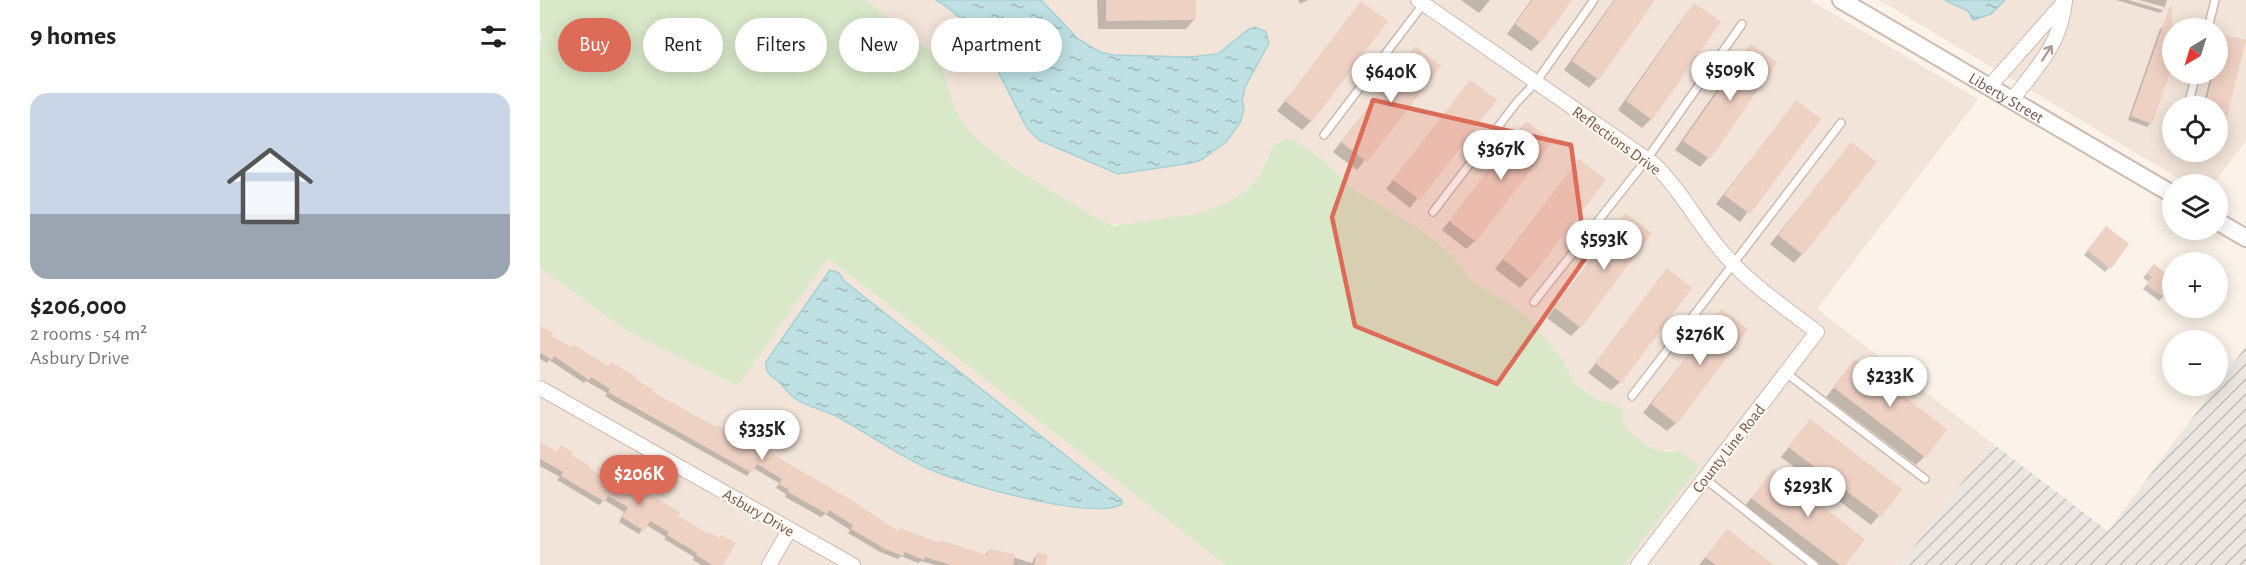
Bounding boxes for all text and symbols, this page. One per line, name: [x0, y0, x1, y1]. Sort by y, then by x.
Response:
chip: Buy: [558, 18, 631, 72]
chip: Rent: [643, 18, 723, 72]
chip: Filters: [735, 18, 827, 72]
chip: New: [839, 18, 919, 72]
chip: Apartment: [931, 18, 1062, 72]
north arrow: [2162, 18, 2228, 84]
map controls: [2162, 18, 2228, 396]
icon: filters: [477, 20, 510, 53]
text: 9 homes: [30, 23, 116, 49]
one-way arrow: [2041, 46, 2053, 62]
pin: $509K: [1688, 51, 1772, 102]
pin: $640K: [1349, 53, 1433, 104]
text: $509K: [1705, 60, 1755, 80]
text: $640K: [1366, 62, 1416, 82]
street label: Liberty Street: [1966, 70, 2046, 126]
button: locate: [2162, 96, 2228, 162]
street label: Reflections Drive: [1569, 103, 1664, 178]
pin: $367K: [1459, 130, 1543, 181]
icon: home: [216, 132, 324, 240]
text: $367K: [1477, 139, 1525, 159]
button: layers: [2162, 174, 2228, 240]
pin: $593K: [1562, 220, 1646, 271]
text: $593K: [1580, 229, 1628, 249]
button: +: [2162, 252, 2228, 318]
text: $206,000: [30, 293, 127, 319]
pin: $276K: [1658, 315, 1742, 366]
text: 2 rooms · 54 m²: [30, 324, 147, 344]
text: $276K: [1676, 324, 1724, 344]
button: −: [2162, 330, 2228, 396]
text: Asbury Drive: [30, 348, 129, 368]
pin: $233K: [1848, 357, 1932, 408]
text: $233K: [1866, 366, 1914, 386]
street label: County Line Road: [1689, 401, 1769, 496]
pin: $335K: [720, 410, 804, 461]
text: $335K: [739, 419, 785, 439]
pin: $206K: [597, 455, 681, 506]
text: $206K: [614, 464, 664, 484]
pin: $293K: [1766, 467, 1850, 518]
text: $293K: [1784, 476, 1832, 496]
street label: Asbury Drive: [720, 486, 797, 541]

